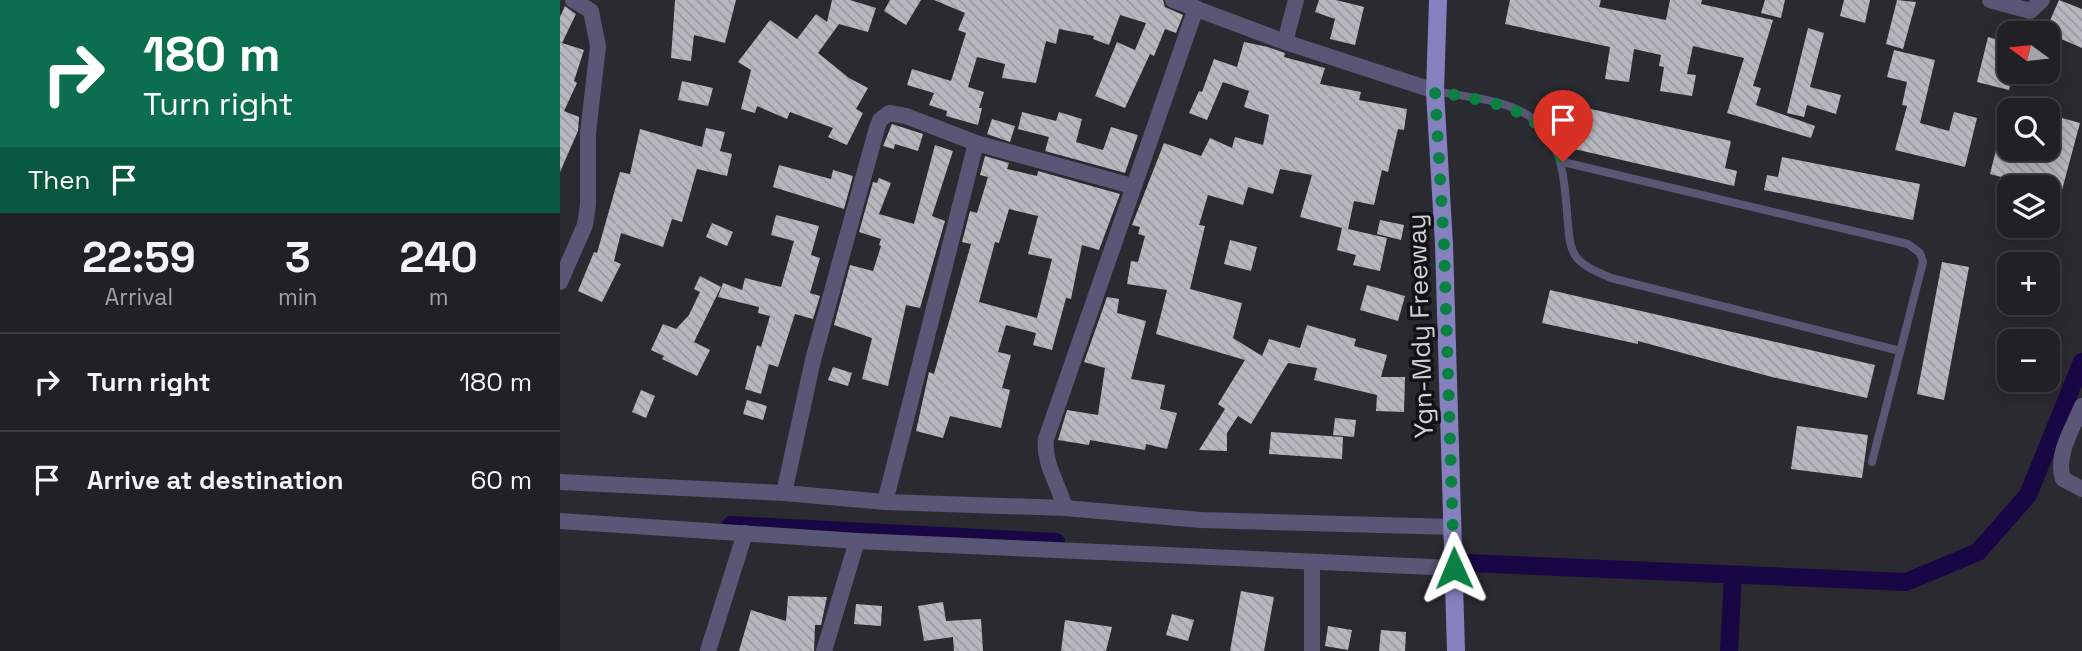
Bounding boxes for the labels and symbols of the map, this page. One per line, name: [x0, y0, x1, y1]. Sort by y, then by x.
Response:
north arrow: [1997, 21, 2060, 84]
pin: [1533, 90, 1593, 162]
street label: Ygn-Mdy Freeway: [1399, 213, 1441, 439]
position arrow: [1417, 531, 1491, 605]

